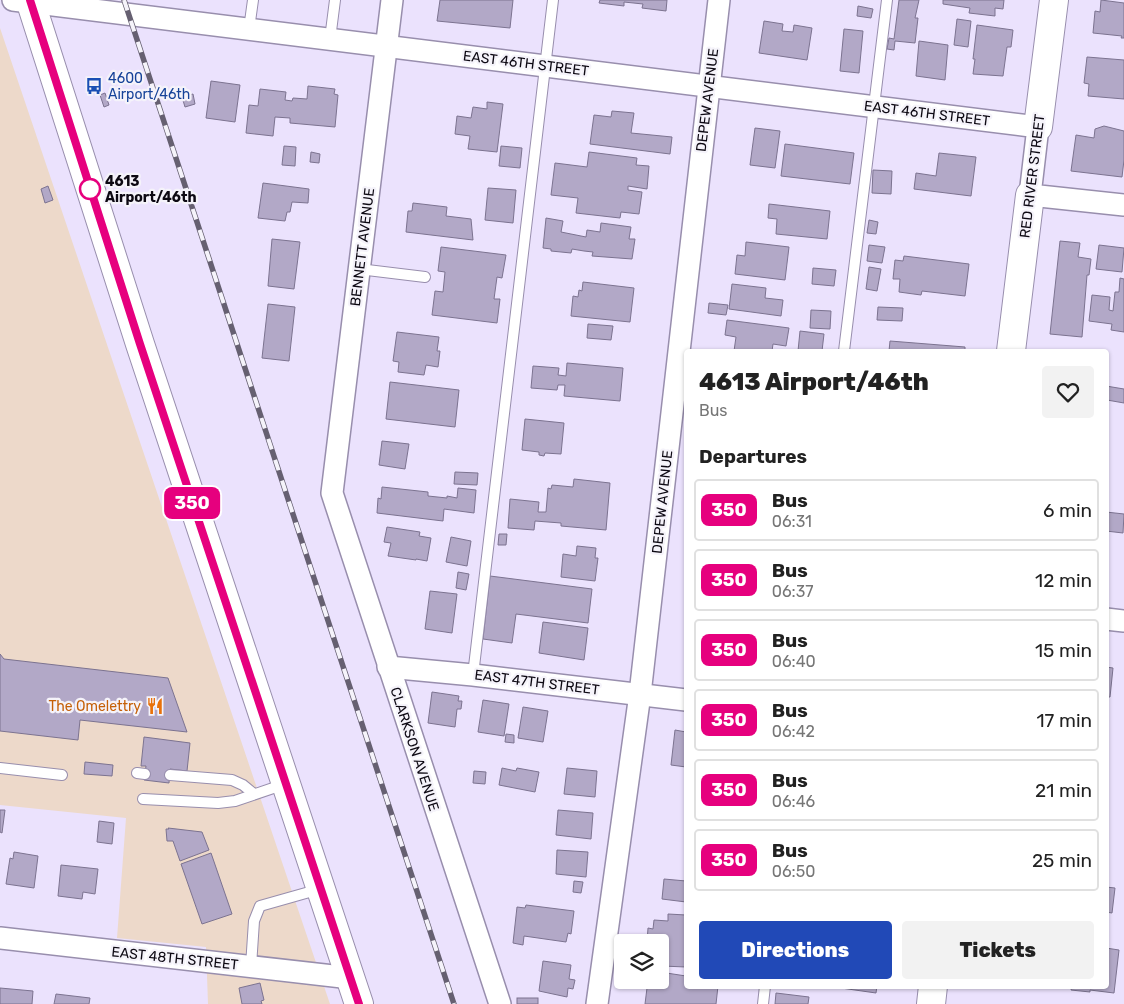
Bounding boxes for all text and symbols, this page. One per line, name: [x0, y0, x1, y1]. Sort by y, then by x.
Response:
street label: EAST 46TH STREET: [462, 47, 590, 80]
street label: DEPEW AVENUE: [693, 47, 722, 153]
place label: 4600 Airport/46th: [108, 70, 190, 103]
bus stop icon: 4600 Airport/46th: [84, 76, 104, 96]
street label: EAST 46TH STREET: [863, 97, 991, 130]
street label: RED RIVER STREET: [1016, 113, 1049, 239]
place label: 4613 Airport/46th: [105, 173, 197, 206]
marker: 4613 Airport/46th: [79, 178, 101, 200]
street label: BENNETT AVENUE: [347, 187, 378, 307]
button: heart: [1042, 366, 1094, 418]
text: 4613 Airport/46th: [699, 368, 929, 396]
text: Bus: [699, 401, 727, 420]
text: Departures: [699, 445, 807, 468]
street label: DEPEW AVENUE: [649, 449, 676, 555]
line badge: 350: [163, 487, 221, 519]
text: Bus: [772, 489, 808, 512]
text: 350: [174, 492, 210, 514]
text: 350: [711, 499, 747, 521]
text: 6 min: [1043, 499, 1092, 522]
text: 06:31: [772, 512, 812, 531]
text: Bus: [772, 559, 808, 582]
text: 350: [711, 569, 747, 591]
text: 12 min: [1035, 569, 1092, 592]
text: 06:37: [772, 582, 813, 601]
text: Bus: [772, 629, 808, 652]
text: 350: [711, 639, 747, 661]
text: 15 min: [1035, 639, 1092, 662]
text: 06:40: [772, 652, 816, 671]
street label: EAST 47TH STREET: [474, 666, 600, 699]
street label: CLARKSON AVENUE: [386, 685, 443, 813]
restaurant icon: The Omelettry: [145, 696, 165, 716]
place label: The Omelettry: [48, 698, 141, 715]
text: Bus: [772, 699, 808, 722]
text: 350: [711, 709, 747, 731]
text: 17 min: [1036, 709, 1092, 732]
text: 06:42: [772, 722, 815, 741]
text: Bus: [772, 769, 808, 792]
text: 350: [711, 779, 747, 801]
text: 21 min: [1035, 779, 1092, 802]
text: 06:46: [772, 792, 815, 811]
text: Bus: [772, 839, 808, 862]
text: 350: [711, 849, 747, 871]
text: 25 min: [1032, 849, 1092, 872]
text: 06:50: [772, 862, 815, 881]
button: Directions: [699, 921, 892, 979]
button: Tickets: [902, 921, 1094, 979]
map controls: [614, 934, 669, 989]
button: layers: [614, 934, 669, 989]
street label: EAST 48TH STREET: [111, 943, 239, 974]

